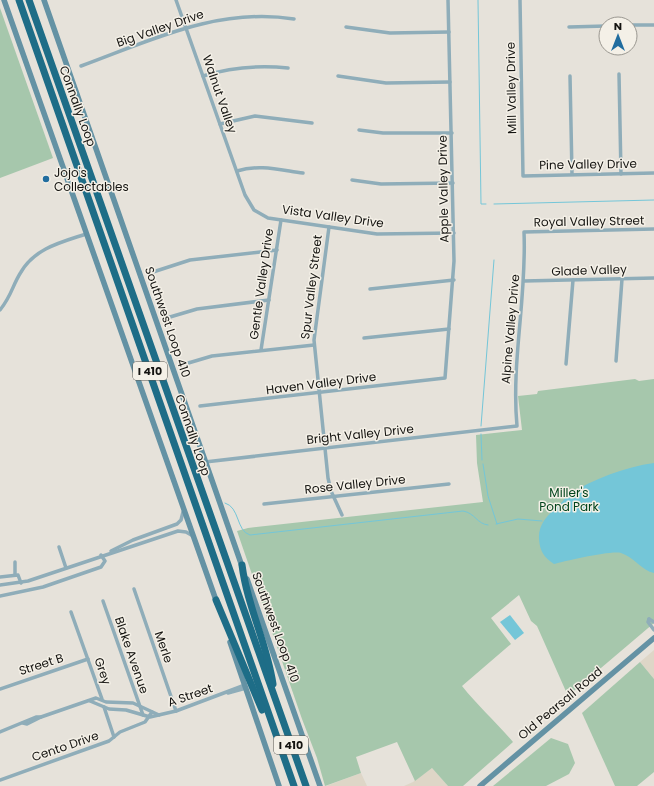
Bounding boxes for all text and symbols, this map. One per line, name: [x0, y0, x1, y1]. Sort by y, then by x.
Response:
street label: Big Valley Drive: [114, 5, 206, 51]
north arrow: [598, 16, 638, 56]
text: N: [614, 18, 622, 34]
street label: Mill Valley Drive: [502, 42, 520, 134]
street label: Walnut Valley: [199, 52, 241, 136]
street label: Connally Loop: [55, 63, 101, 149]
street label: Apple Valley Drive: [434, 135, 452, 243]
street label: Pine Valley Drive: [539, 155, 637, 173]
place label: Jojo's Collectables: [54, 164, 129, 195]
marker: Jojo's Collectables: [41, 174, 51, 184]
street label: Vista Valley Drive: [281, 200, 385, 232]
street label: Royal Valley Street: [534, 212, 644, 230]
street label: Gentle Valley Drive: [245, 227, 277, 341]
street label: Spur Valley Street: [296, 234, 326, 340]
street label: Glade Valley: [551, 260, 627, 280]
street label: Southwest Loop 410: [141, 264, 195, 380]
street label: Alpine Valley Drive: [497, 273, 523, 385]
road number: I 410: [133, 362, 167, 380]
street label: Haven Valley Drive: [265, 368, 377, 398]
street label: Connally Loop: [171, 392, 215, 478]
street label: Bright Valley Drive: [306, 420, 414, 448]
street label: Rose Valley Drive: [304, 470, 406, 498]
park label: Miller's Pond Park: [539, 484, 599, 515]
street label: Southwest Loop 410: [248, 569, 304, 685]
street label: Blake Avenue: [111, 614, 153, 696]
street label: Merle: [151, 629, 177, 665]
street label: Street B: [17, 649, 65, 679]
street label: Grey: [90, 655, 116, 687]
street label: Old Pearsall Road: [514, 663, 606, 743]
street label: A Street: [165, 679, 215, 711]
street label: Cento Drive: [29, 727, 101, 765]
road number: I 410: [274, 736, 308, 754]

